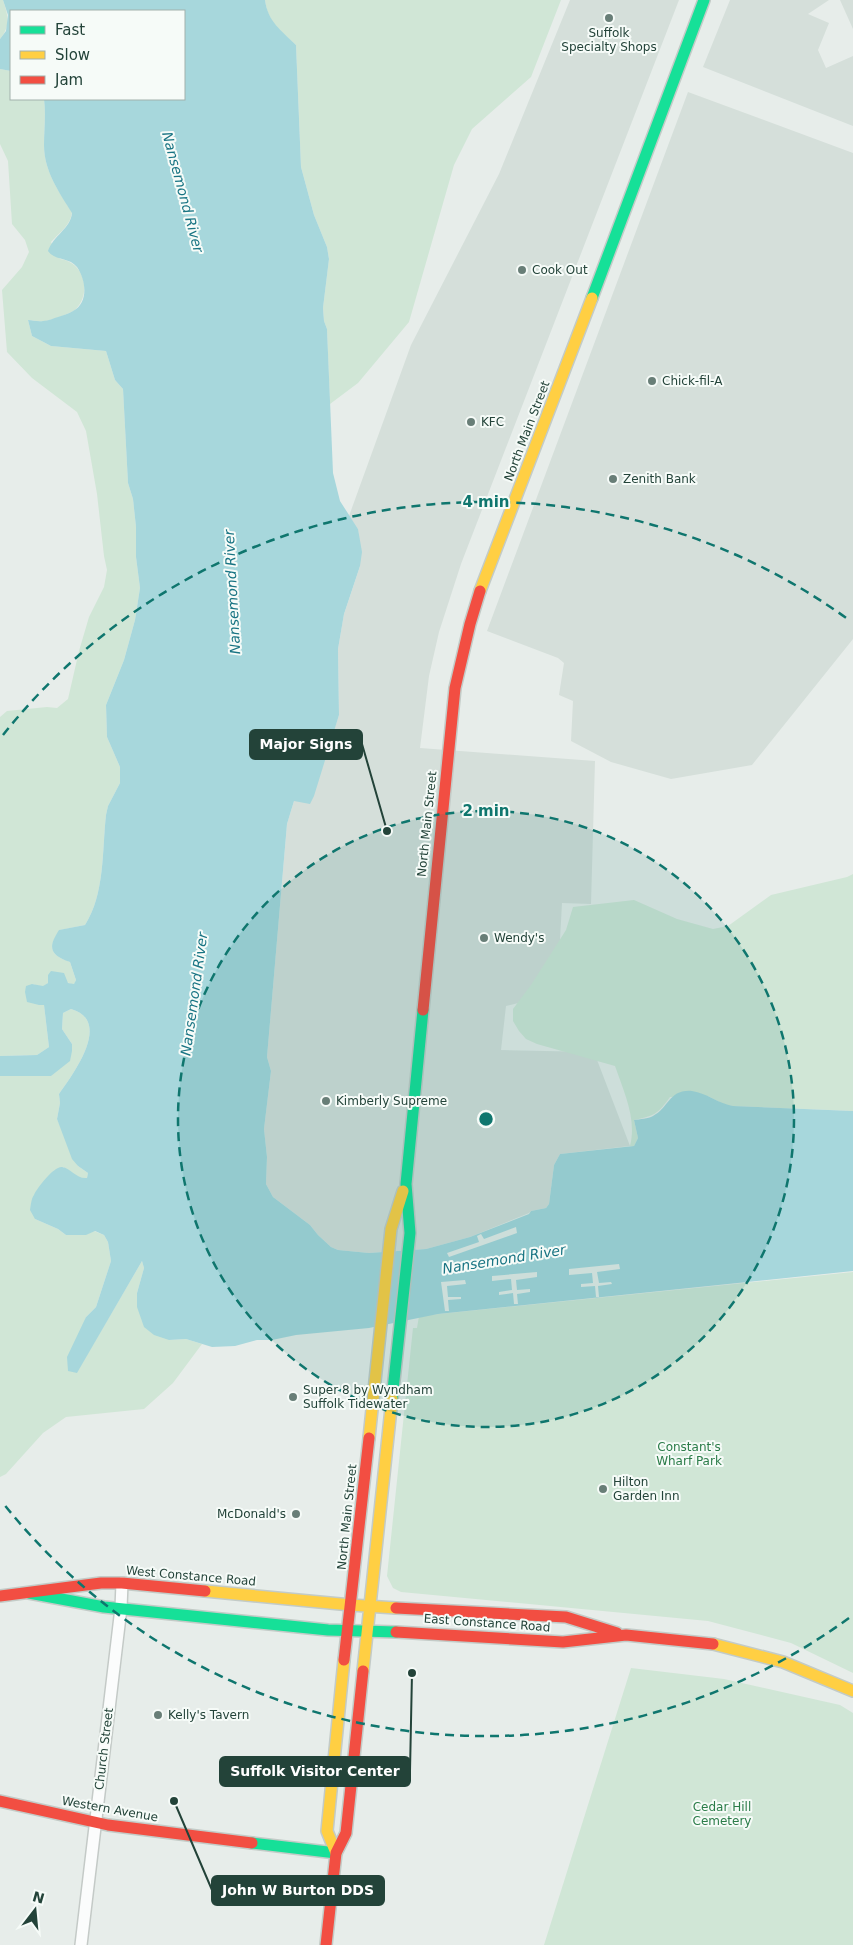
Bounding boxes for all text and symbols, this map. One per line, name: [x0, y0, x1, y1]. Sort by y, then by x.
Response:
legend: [10, 10, 185, 100]
marker: Suffolk Specialty Shops: [603, 12, 615, 24]
text: Fast: [55, 21, 85, 39]
place label: Suffolk Specialty Shops: [561, 26, 657, 54]
text: Slow: [55, 46, 90, 64]
text: Jam: [54, 71, 83, 89]
water label: Nansemond River: [159, 130, 207, 255]
place label: Cook Out: [532, 263, 588, 277]
marker: Cook Out: [516, 264, 528, 276]
place label: Chick-fil-A: [662, 374, 723, 388]
marker: Chick-fil-A: [646, 375, 658, 387]
street label: North Main Street: [501, 379, 553, 483]
place label: KFC: [481, 415, 504, 429]
marker: KFC: [465, 416, 477, 428]
place label: Zenith Bank: [623, 472, 696, 486]
marker: Zenith Bank: [607, 473, 619, 485]
text: 4 min: [462, 493, 510, 511]
water label: Nansemond River: [221, 528, 243, 655]
callout: Major Signs: [250, 730, 362, 759]
text: Major Signs: [260, 736, 352, 752]
street label: North Main Street: [414, 770, 440, 878]
text: 2 min: [462, 802, 510, 820]
water label: Nansemond River: [177, 930, 211, 1057]
place label: Wendy's: [494, 931, 544, 945]
marker: Wendy's: [478, 932, 490, 944]
place label: Kimberly Supreme: [336, 1094, 447, 1108]
marker: Kimberly Supreme: [320, 1095, 332, 1107]
centre of rings: [477, 1110, 495, 1128]
water label: Nansemond River: [441, 1241, 568, 1277]
place label: Super 8 by Wyndham Suffolk Tidewater: [303, 1383, 433, 1411]
marker: Super 8 by Wyndham Suffolk Tidewater: [287, 1391, 299, 1403]
park label: Constant's Wharf Park: [656, 1440, 722, 1468]
street label: North Main Street: [334, 1463, 360, 1571]
place label: Hilton Garden Inn: [613, 1475, 680, 1503]
marker: Hilton Garden Inn: [597, 1483, 609, 1495]
place label: McDonald's: [217, 1507, 286, 1521]
marker: McDonald's: [290, 1508, 302, 1520]
street label: West Constance Road: [125, 1563, 257, 1589]
street label: East Constance Road: [423, 1612, 551, 1634]
street label: Church Street: [92, 1707, 116, 1791]
place label: Kelly's Tavern: [168, 1708, 249, 1722]
marker: Kelly's Tavern: [152, 1709, 164, 1721]
callout: Suffolk Visitor Center: [220, 1757, 410, 1786]
text: Suffolk Visitor Center: [230, 1763, 400, 1779]
street label: Western Avenue: [61, 1794, 159, 1824]
park label: Cedar Hill Cemetery: [693, 1800, 751, 1828]
callout: John W Burton DDS: [212, 1876, 384, 1905]
text: John W Burton DDS: [221, 1882, 374, 1898]
north arrow: [10, 1885, 60, 1935]
text: N: [31, 1888, 46, 1907]

